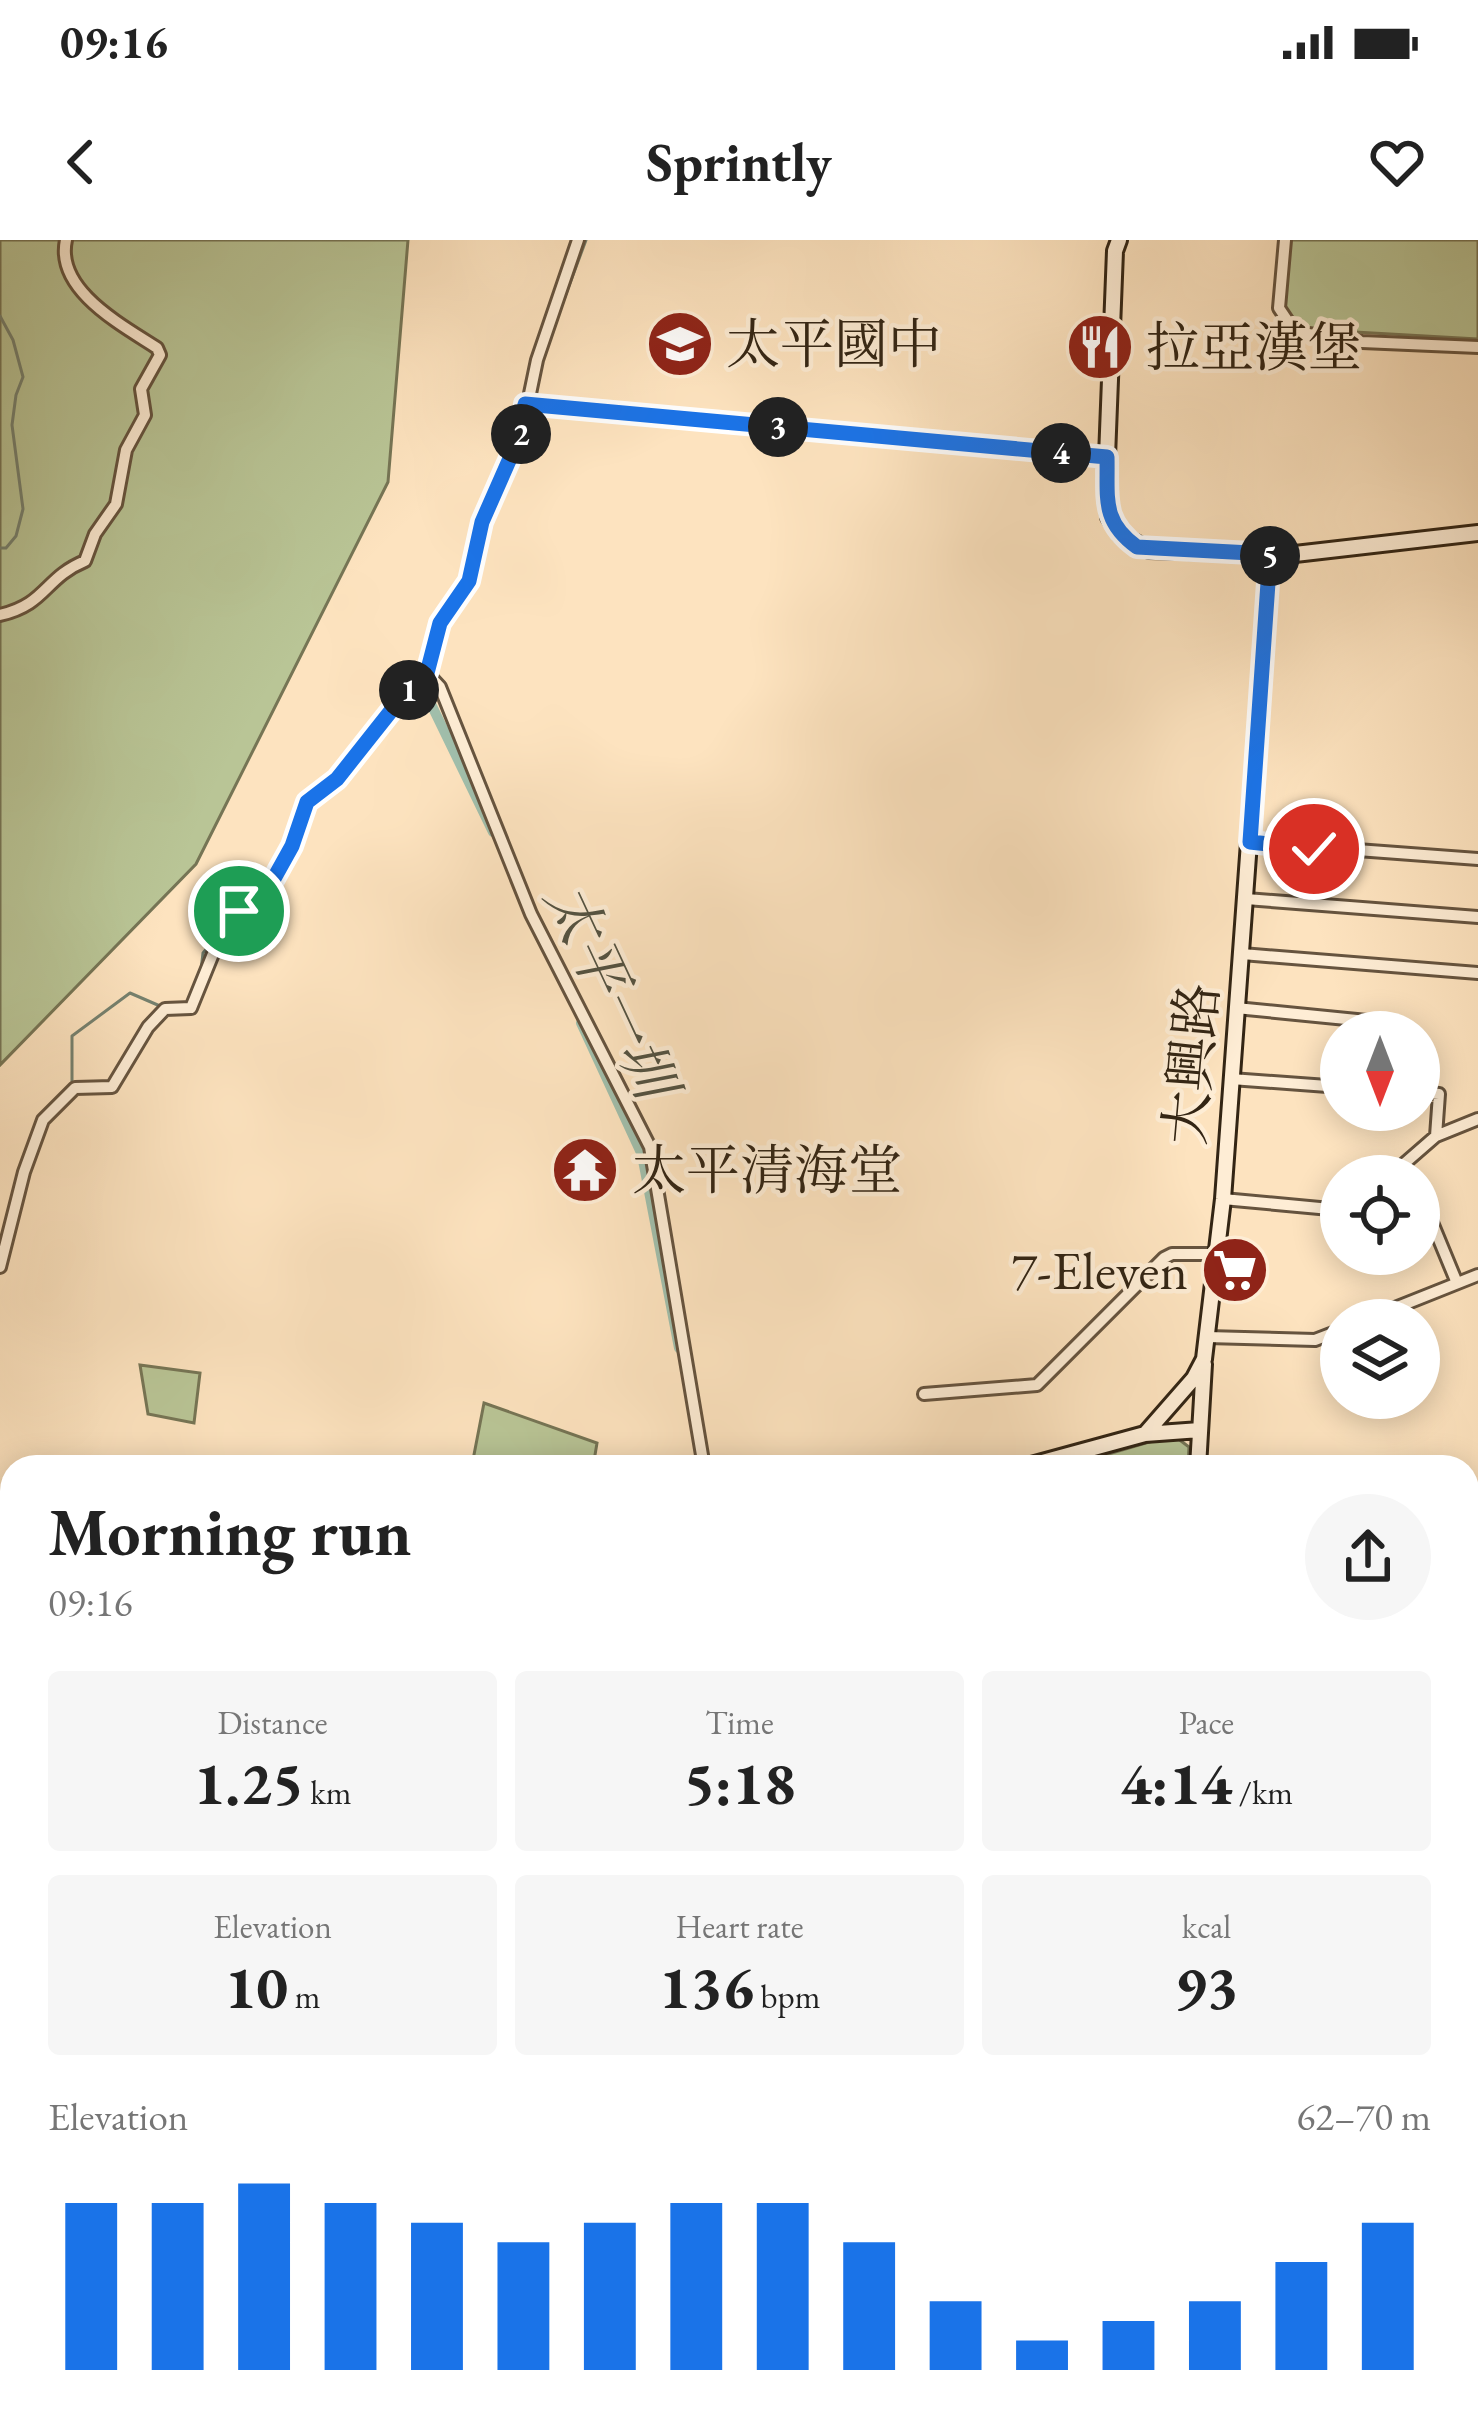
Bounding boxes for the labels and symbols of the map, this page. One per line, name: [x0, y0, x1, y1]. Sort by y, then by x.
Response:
school or university icon: 太平國中: [645, 309, 715, 379]
place label: 太平國中: [726, 309, 942, 379]
restaurant icon: 拉亞漢堡: [1065, 312, 1135, 382]
place label: 拉亞漢堡: [1146, 312, 1362, 382]
pin: 3: [748, 397, 808, 457]
pin: 2: [491, 404, 551, 464]
pin: 4: [1031, 423, 1091, 483]
pin: 5: [1240, 526, 1300, 586]
pin: 1: [379, 660, 439, 720]
pin: [1263, 798, 1365, 900]
pin: [188, 860, 290, 962]
water label: 太平一圳: [529, 871, 696, 1116]
street label: 大興路: [1149, 980, 1233, 1148]
north arrow: [1320, 1011, 1440, 1131]
temple icon: 太平清海堂: [550, 1135, 620, 1205]
place label: 太平清海堂: [632, 1135, 902, 1205]
place label: 7-Eleven: [1011, 1235, 1188, 1305]
supermarket icon: 7-Eleven: [1200, 1235, 1270, 1305]

